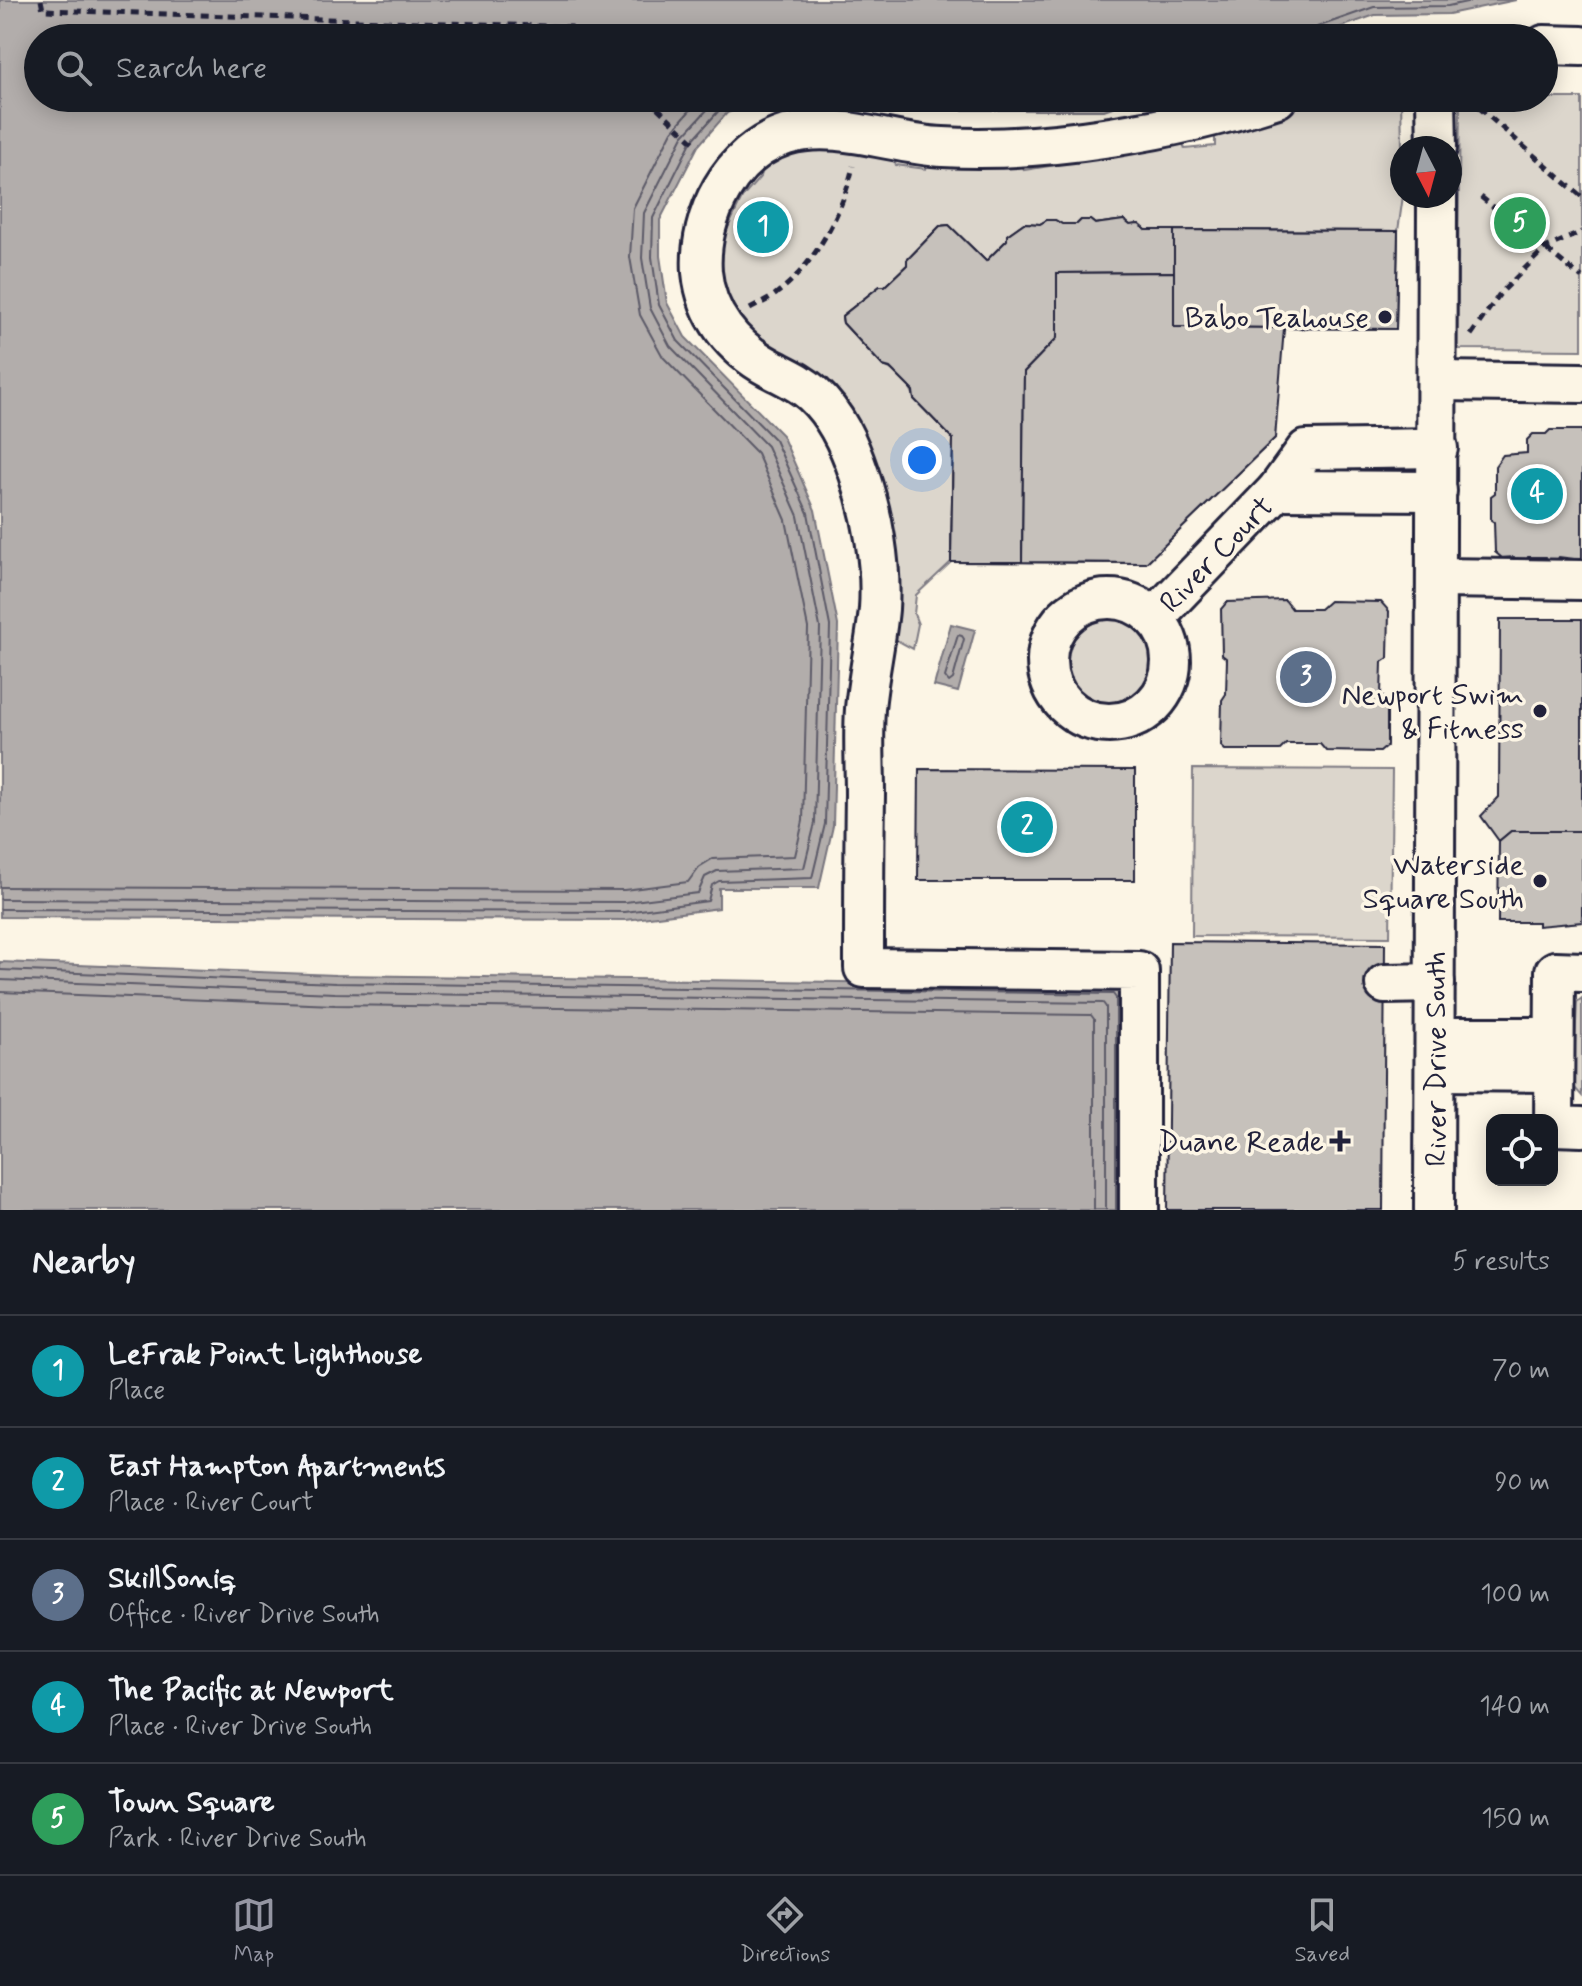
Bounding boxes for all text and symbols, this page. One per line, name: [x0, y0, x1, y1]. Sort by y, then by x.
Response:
search box: [24, 24, 1558, 112]
icon: search: [52, 46, 96, 90]
text: Search here: [116, 49, 267, 88]
north arrow: [1390, 136, 1462, 208]
pin: 5: [1494, 193, 1546, 253]
pin: 1: [737, 197, 789, 257]
place label: Babo Teahouse: [1185, 299, 1369, 338]
marker: Babo Teahouse: [1376, 308, 1394, 326]
your location: [902, 440, 942, 480]
pin: 4: [1511, 464, 1563, 524]
street label: River Court: [1151, 488, 1283, 622]
pin: 3: [1280, 647, 1332, 707]
place label: Newport Swim & Fitness: [1341, 676, 1524, 749]
marker: Newport Swim & Fitness: [1531, 702, 1549, 720]
pin: 2: [1001, 797, 1053, 857]
place label: Waterside Square South: [1362, 846, 1524, 919]
marker: Waterside Square South: [1531, 872, 1549, 890]
street label: River Drive South: [1417, 951, 1456, 1167]
map controls: [1486, 1114, 1558, 1186]
button: locate: [1486, 1114, 1558, 1186]
place label: Duane Reade: [1158, 1123, 1324, 1162]
marker: Duane Reade: [1331, 1132, 1349, 1150]
text: Nearby: [32, 1240, 136, 1285]
text: 5 results: [1452, 1245, 1550, 1279]
text: LeFrak Point Lighthouse: [108, 1335, 422, 1374]
text: 1: [52, 1354, 64, 1388]
text: 70 m: [1492, 1354, 1550, 1388]
text: Place: [108, 1374, 165, 1408]
text: East Hampton Apartments: [108, 1447, 445, 1486]
text: 2: [52, 1466, 64, 1500]
text: 90 m: [1495, 1466, 1550, 1500]
text: Place · River Court: [108, 1486, 314, 1520]
text: SkillSoniq: [108, 1559, 236, 1598]
text: 3: [52, 1578, 64, 1612]
text: 100 m: [1480, 1578, 1550, 1612]
text: Office · River Drive South: [108, 1598, 380, 1632]
text: The Pacific at Newport: [108, 1671, 394, 1710]
text: 4: [50, 1690, 66, 1724]
text: 140 m: [1479, 1690, 1550, 1724]
text: Place · River Drive South: [108, 1710, 372, 1744]
text: Town Square: [108, 1783, 275, 1822]
text: 5: [50, 1802, 66, 1836]
text: 150 m: [1481, 1802, 1550, 1836]
text: Park · River Drive South: [108, 1822, 367, 1856]
tab: Map: [232, 1893, 276, 1969]
tab: Directions: [740, 1893, 830, 1969]
tab: Saved: [1294, 1893, 1350, 1969]

